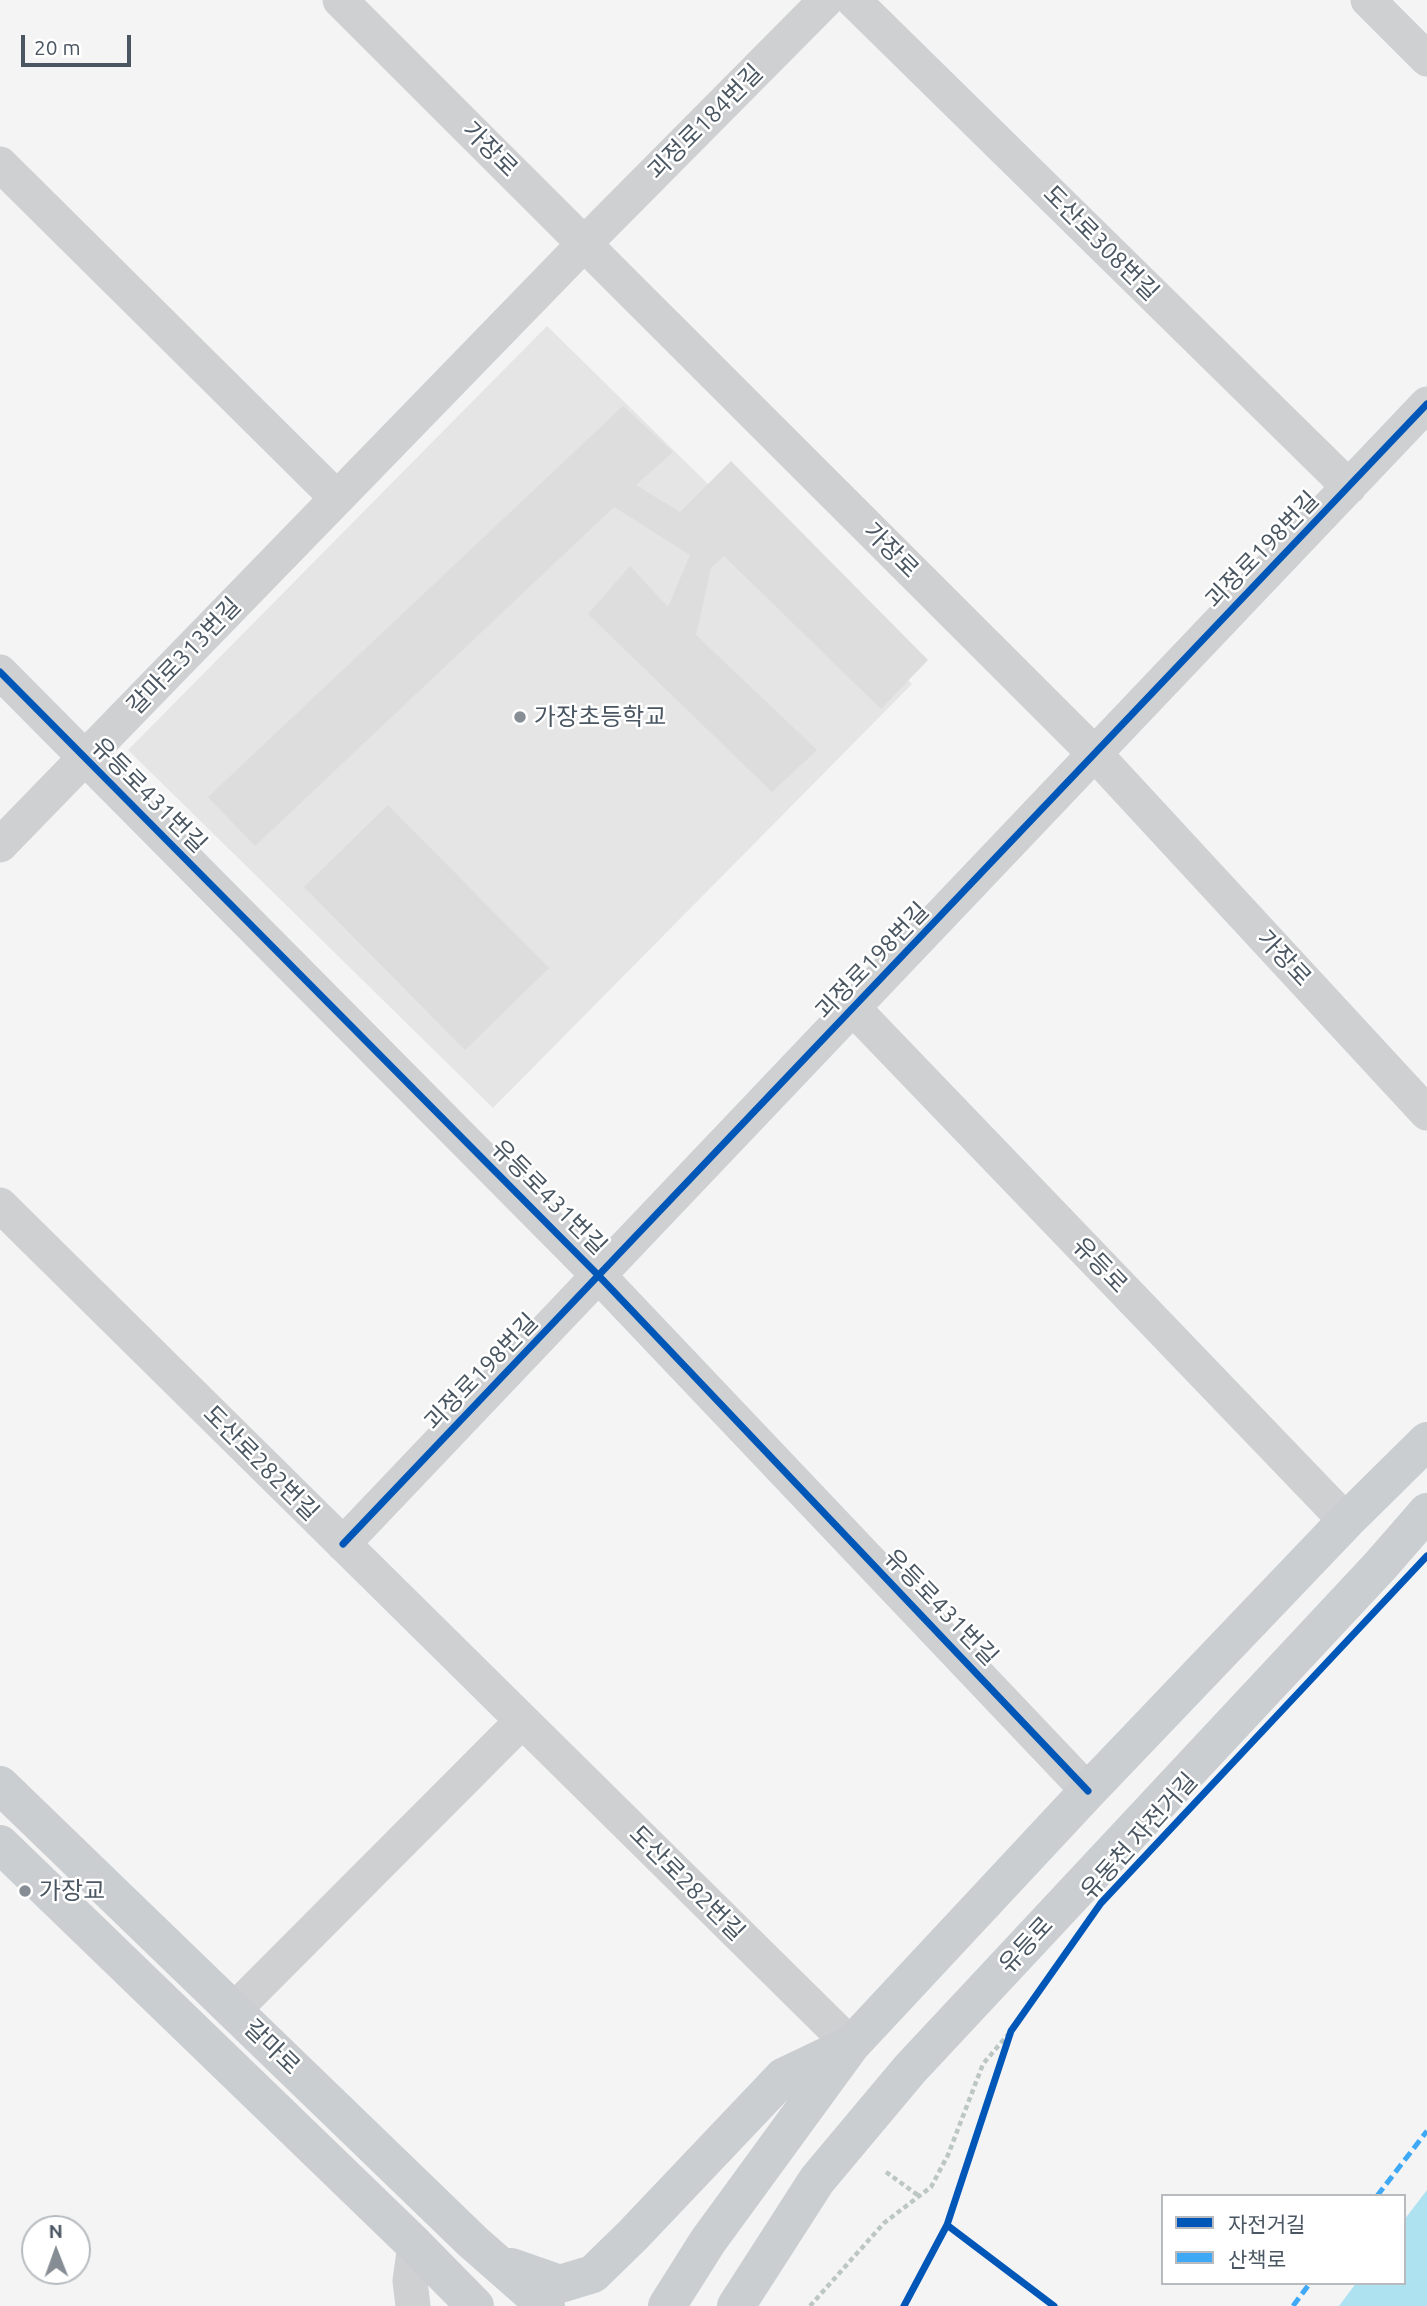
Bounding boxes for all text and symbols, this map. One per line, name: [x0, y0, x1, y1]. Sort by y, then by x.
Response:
scale bar: [24, 21, 135, 65]
text: 20 m: [34, 35, 81, 59]
street label: 괴정로184번길: [641, 58, 769, 186]
street label: 가장로: [456, 115, 524, 183]
street label: 도산로308번길: [1037, 179, 1165, 307]
street label: 괴정로198번길: [1199, 486, 1325, 614]
street label: 가장로: [857, 516, 925, 584]
street label: 갈마로313번길: [121, 592, 247, 720]
place label: 가장초등학교: [534, 703, 666, 731]
marker: 가장초등학교: [512, 709, 528, 725]
street label: 유등로431번길: [85, 731, 213, 859]
street label: 괴정로198번길: [809, 897, 935, 1025]
street label: 가장로: [1251, 924, 1317, 992]
street label: 유등로431번길: [485, 1133, 613, 1261]
street label: 유등로: [1067, 1231, 1133, 1299]
street label: 괴정로198번길: [418, 1308, 544, 1436]
street label: 도산로282번길: [197, 1399, 325, 1527]
street label: 유등로431번길: [878, 1543, 1004, 1671]
street label: 유동천 자전거길: [1075, 1767, 1203, 1905]
street label: 도산로282번길: [623, 1819, 751, 1947]
place label: 가장교: [39, 1877, 105, 1905]
marker: 가장교: [17, 1883, 33, 1899]
street label: 유등로: [993, 1911, 1059, 1979]
street label: 갈마로: [238, 2014, 306, 2080]
legend: [1161, 2194, 1406, 2285]
text: 자전거길: [1228, 2212, 1305, 2236]
north arrow: [21, 2215, 91, 2285]
text: N: [48, 2220, 63, 2242]
text: 산책로: [1228, 2247, 1286, 2271]

